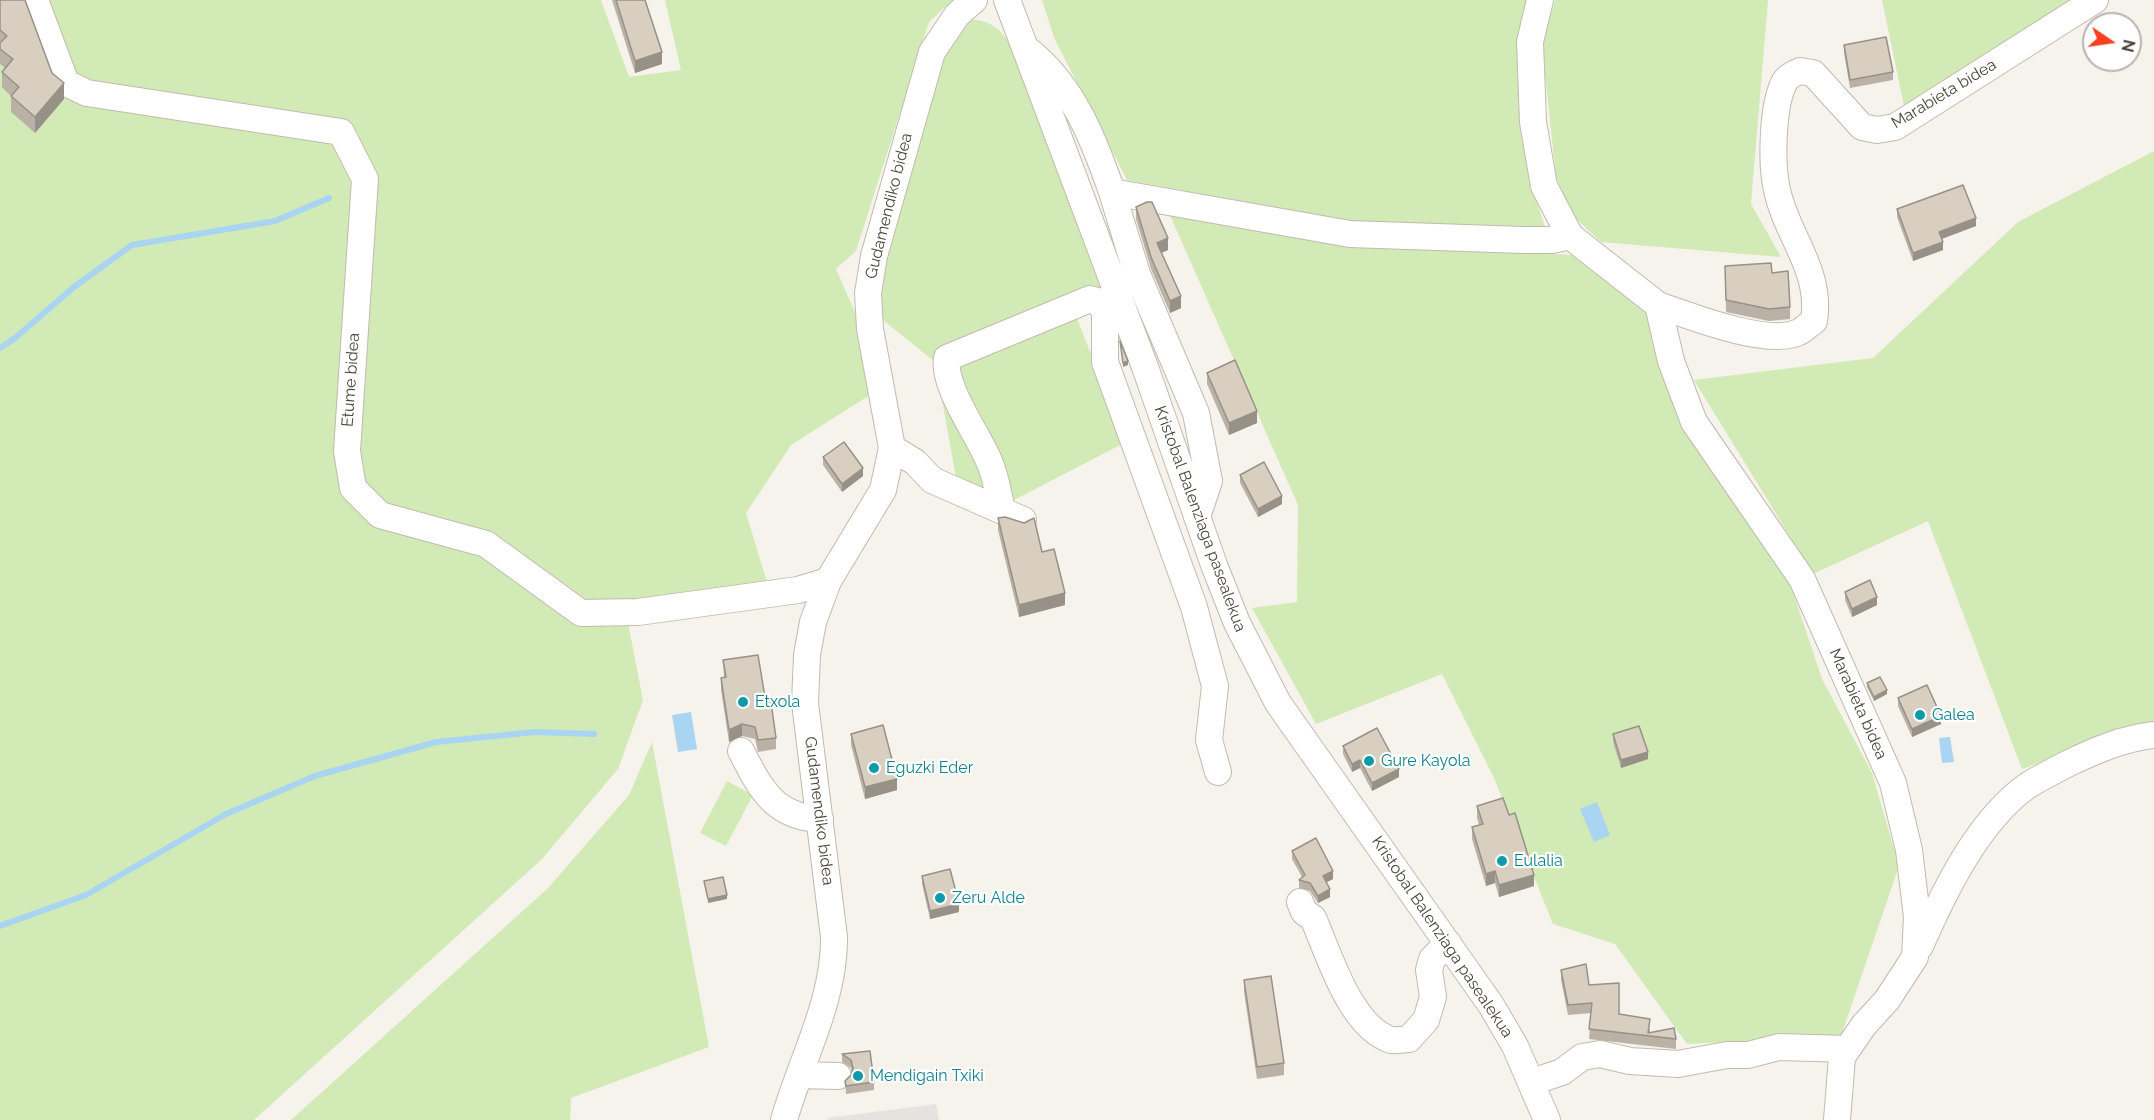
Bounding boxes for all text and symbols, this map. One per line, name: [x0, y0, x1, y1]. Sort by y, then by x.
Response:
north arrow: [2082, 12, 2142, 72]
text: N: [2117, 38, 2139, 54]
street label: Marabieta bidea: [1888, 55, 2000, 133]
street label: Gudamendiko bidea: [862, 131, 916, 281]
street label: Etume bidea: [338, 332, 364, 428]
street label: Kristobal Balenziaga pasealekua: [1150, 403, 1250, 635]
street label: Marabieta bidea: [1825, 646, 1891, 762]
place label: Etxola: [755, 692, 800, 712]
marker: Etxola: [736, 695, 750, 709]
place label: Galea: [1932, 705, 1975, 725]
marker: Galea: [1913, 708, 1927, 722]
street label: Gudamendiko bidea: [800, 736, 838, 886]
place label: Gure Kayola: [1381, 751, 1471, 771]
marker: Gure Kayola: [1362, 754, 1376, 768]
place label: Eguzki Eder: [886, 758, 973, 778]
marker: Eguzki Eder: [867, 761, 881, 775]
street label: Kristobal Balenziaga pasealekua: [1367, 833, 1517, 1041]
place label: Eulalia: [1514, 851, 1563, 871]
marker: Eulalia: [1495, 854, 1509, 868]
place label: Zeru Alde: [952, 888, 1025, 908]
marker: Zeru Alde: [933, 891, 947, 905]
place label: Mendigain Txiki: [870, 1066, 984, 1086]
marker: Mendigain Txiki: [851, 1069, 865, 1083]

